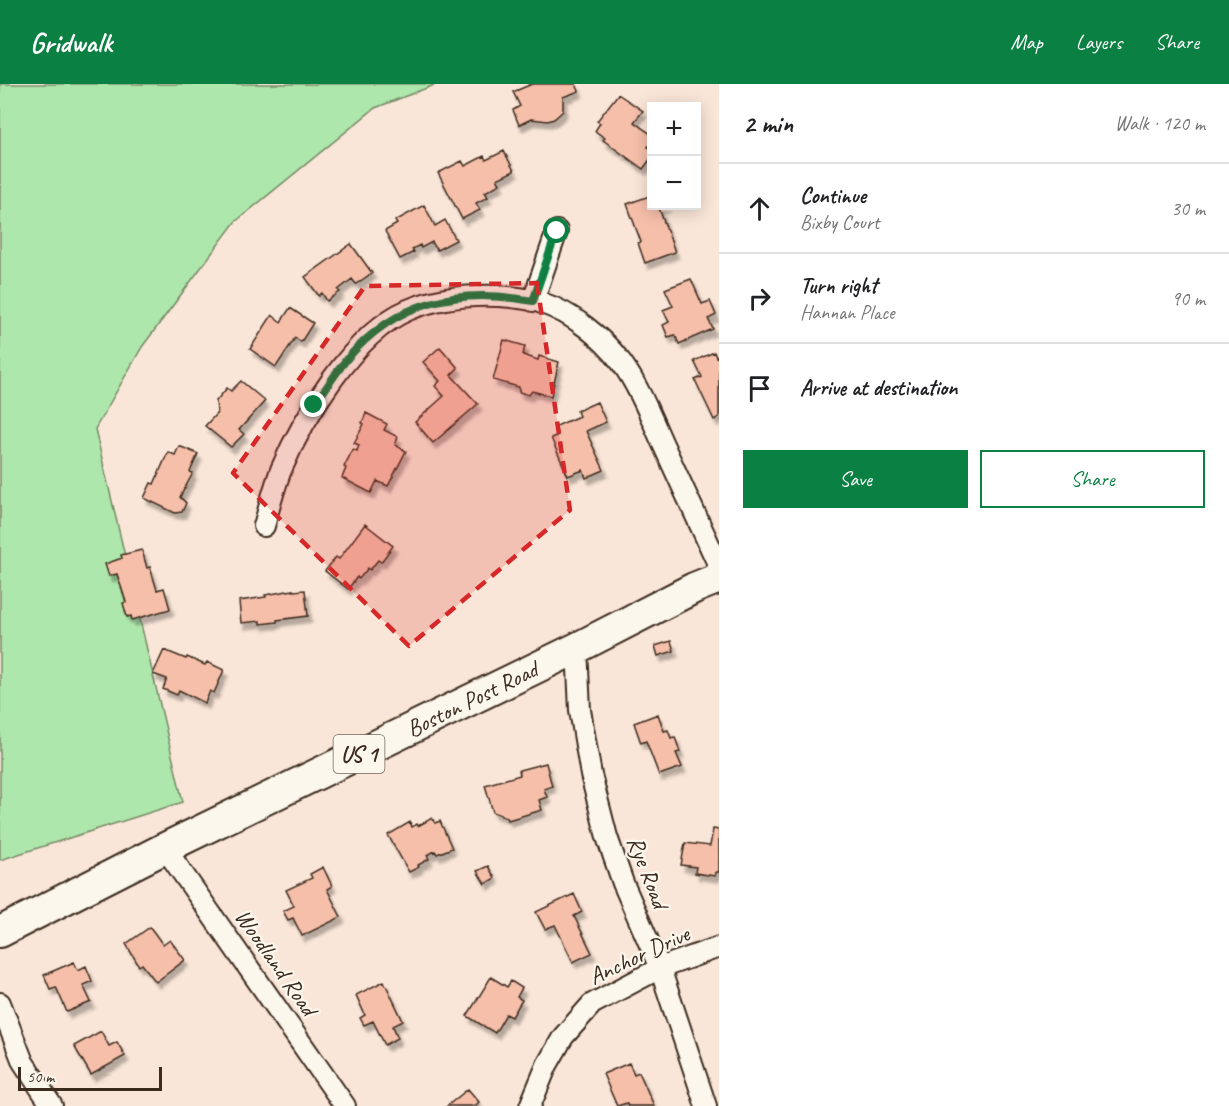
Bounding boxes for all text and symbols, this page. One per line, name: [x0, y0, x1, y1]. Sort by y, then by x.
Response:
text: Gridwalk: [30, 25, 112, 60]
text: Map: [1010, 29, 1043, 55]
text: Layers: [1076, 29, 1122, 55]
text: Share: [1155, 29, 1199, 55]
map controls: [647, 102, 701, 210]
button: +: [647, 102, 701, 156]
text: 2 min: [743, 107, 793, 140]
text: Walk · 120 m: [1115, 111, 1205, 136]
button: −: [647, 156, 701, 210]
text: Continue: [800, 182, 866, 210]
icon: ahead: [743, 192, 776, 225]
text: 30 m: [1171, 196, 1205, 221]
text: Bixby Court: [800, 210, 879, 235]
route start: [543, 217, 569, 243]
text: Turn right: [800, 272, 877, 300]
icon: right: [743, 282, 776, 315]
text: 90 m: [1171, 286, 1205, 311]
text: Hannan Place: [800, 300, 894, 325]
icon: arrive: [743, 372, 776, 405]
text: Arrive at destination: [800, 374, 957, 402]
route end: [300, 391, 326, 417]
button: Save: [743, 450, 968, 508]
button: Share: [980, 450, 1205, 508]
street label: Boston Post Road: [401, 653, 546, 744]
road number: US 1: [334, 735, 385, 773]
street label: Rye Road: [621, 832, 677, 916]
street label: Woodland Road: [228, 903, 326, 1024]
street label: Anchor Drive: [584, 918, 696, 991]
scale bar: [18, 1064, 162, 1092]
text: 50 m: [27, 1067, 54, 1087]

